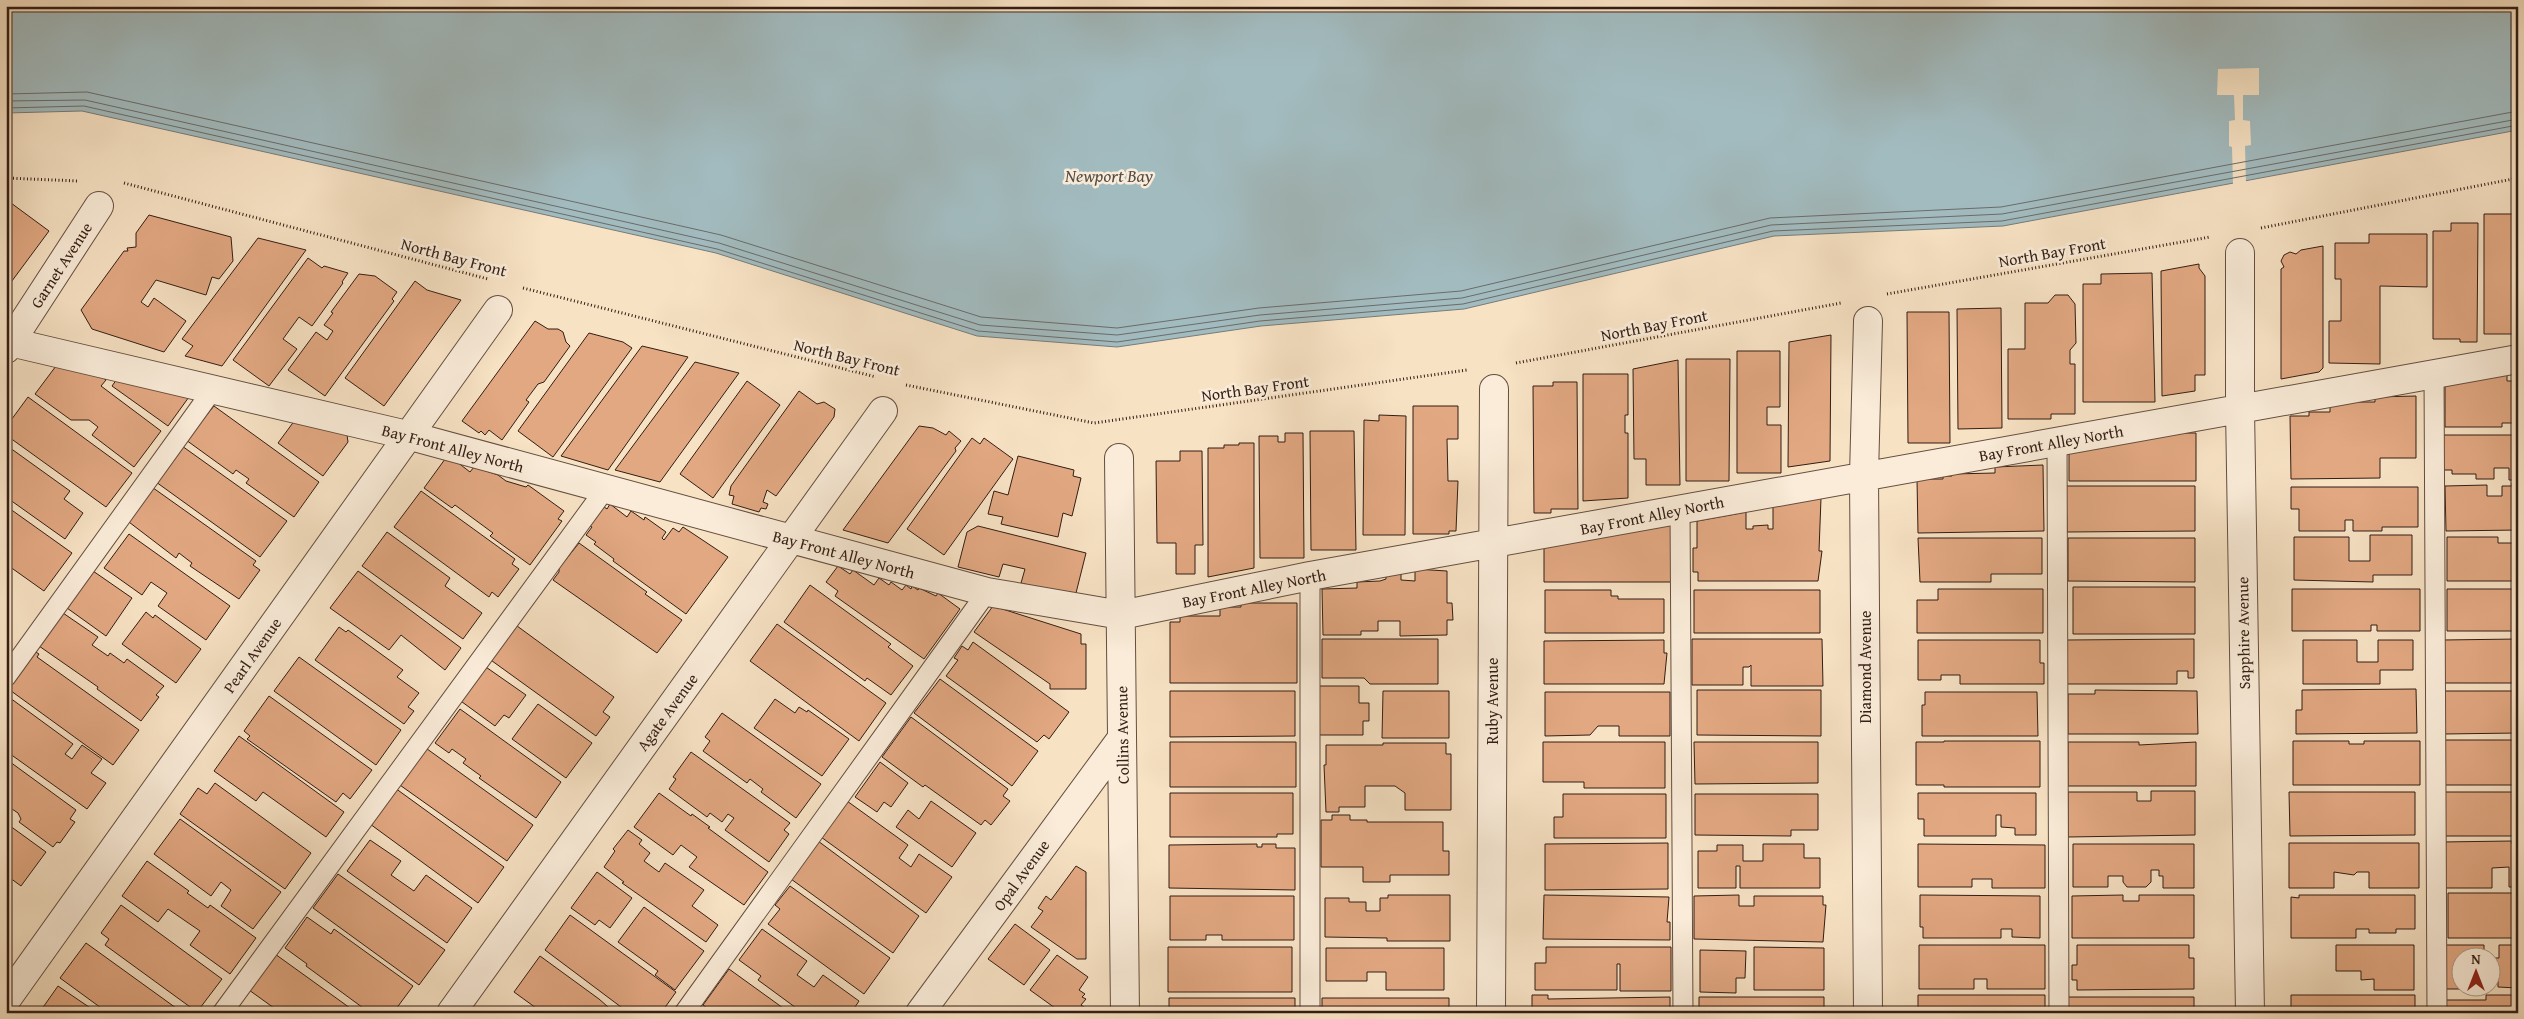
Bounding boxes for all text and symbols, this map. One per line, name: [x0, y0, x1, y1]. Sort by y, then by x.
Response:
water label: Newport Bay: [1064, 162, 1154, 189]
street label: Garnet Avenue: [24, 217, 98, 313]
street label: North Bay Front: [399, 231, 510, 283]
street label: North Bay Front: [1997, 231, 2108, 273]
street label: North Bay Front: [1598, 303, 1710, 347]
street label: North Bay Front: [791, 332, 903, 382]
street label: North Bay Front: [1200, 369, 1311, 407]
street label: Bay Front Alley North: [379, 417, 527, 479]
street label: Bay Front Alley North: [1977, 418, 2125, 468]
street label: Bay Front Alley North: [1578, 489, 1726, 541]
street label: Bay Front Alley North: [770, 523, 918, 585]
street label: Bay Front Alley North: [1180, 562, 1328, 614]
street label: Sapphire Avenue: [2230, 576, 2256, 690]
street label: Diamond Avenue: [1853, 610, 1877, 724]
street label: Pearl Avenue: [217, 612, 287, 698]
street label: Ruby Avenue: [1480, 658, 1504, 744]
street label: Agate Avenue: [631, 668, 703, 756]
street label: Collins Avenue: [1109, 686, 1135, 784]
street label: Opal Avenue: [987, 834, 1055, 916]
north arrow: [2452, 946, 2502, 996]
text: N: [2471, 949, 2481, 969]

